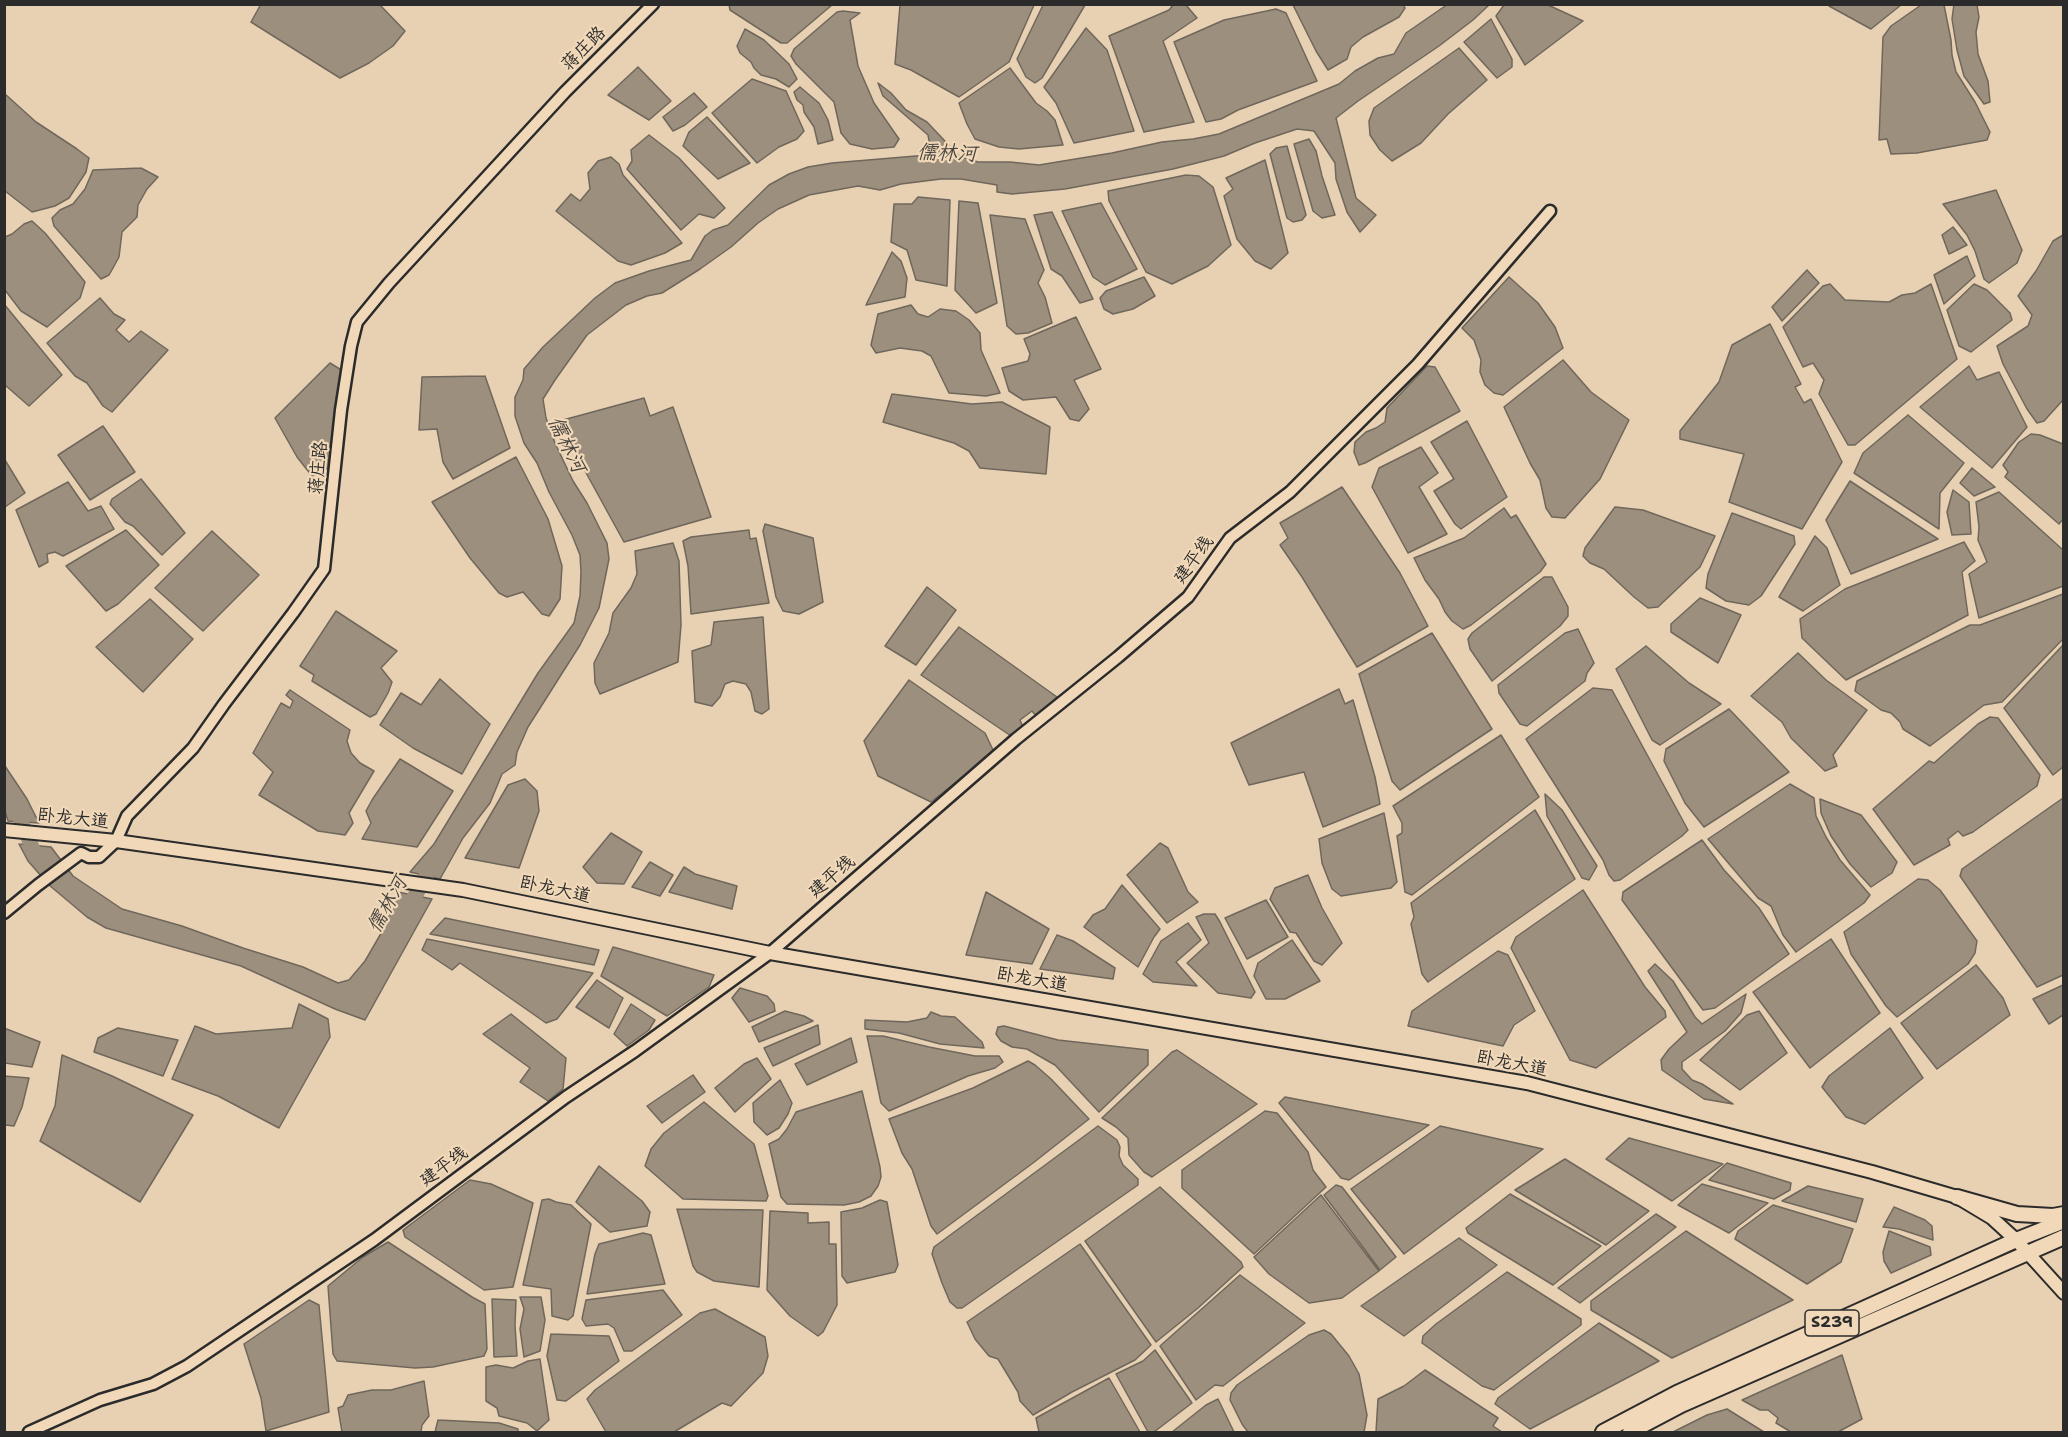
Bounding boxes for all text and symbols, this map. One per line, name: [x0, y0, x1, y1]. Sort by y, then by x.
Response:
street label: 蒋庄路: [557, 22, 611, 76]
water label: 儒林河: [917, 141, 977, 167]
water label: 儒林河: [542, 413, 590, 477]
street label: 蒋庄路: [305, 440, 333, 496]
street label: 建平线: [1169, 532, 1219, 588]
street label: 卧龙大道: [36, 804, 110, 834]
street label: 建平线: [805, 851, 859, 903]
street label: 卧龙大道: [518, 872, 592, 908]
water label: 儒林河: [363, 873, 413, 937]
street label: 卧龙大道: [995, 963, 1069, 997]
street label: 卧龙大道: [1475, 1047, 1549, 1081]
street label: 建平线: [416, 1142, 472, 1192]
road number: S239: [1805, 1310, 1859, 1336]

